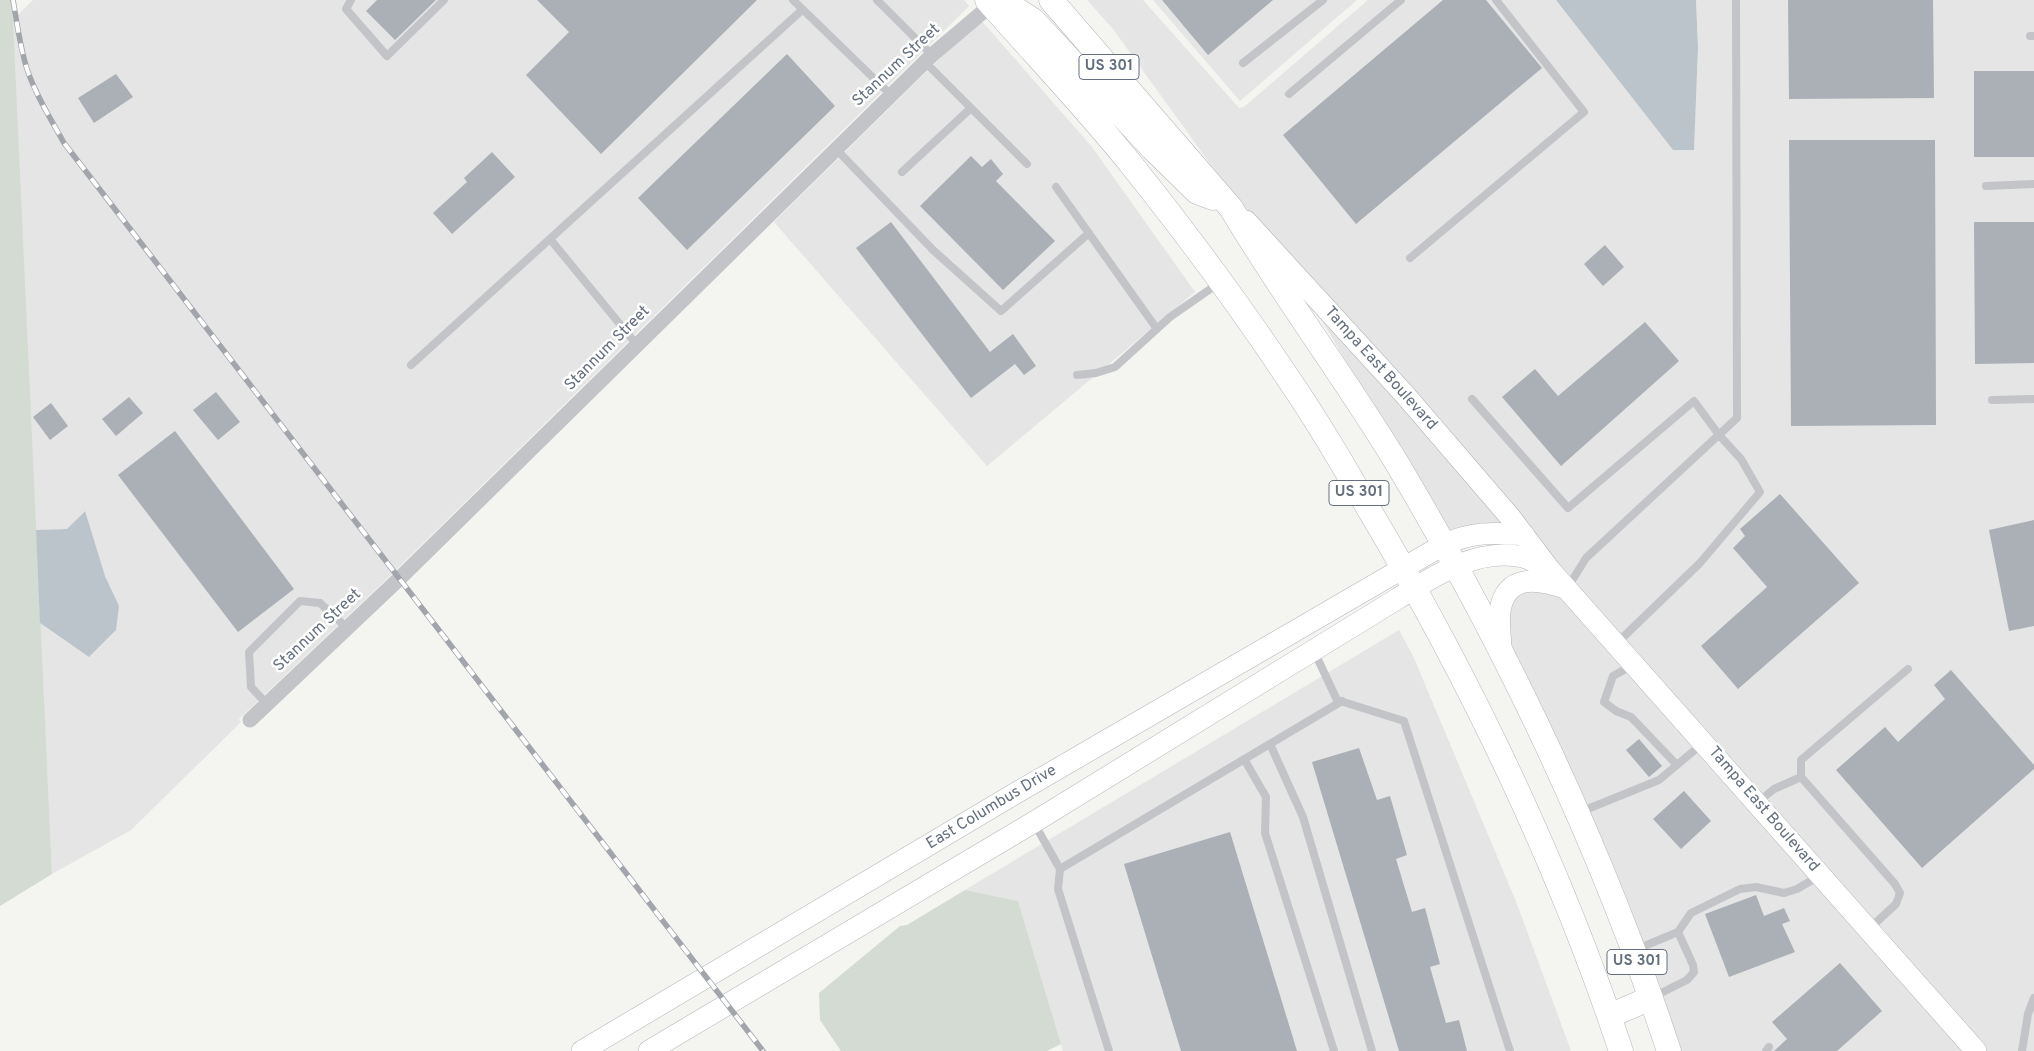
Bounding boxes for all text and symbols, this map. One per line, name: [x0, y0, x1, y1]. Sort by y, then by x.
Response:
street label: Stannum Street: [849, 21, 945, 111]
road number: US 301: [1079, 54, 1139, 80]
street label: Stannum Street: [561, 302, 655, 396]
street label: Tampa East Boulevard: [1319, 303, 1441, 435]
road number: US 301: [1329, 480, 1389, 506]
street label: Stannum Street: [270, 586, 366, 676]
street label: Tampa East Boulevard: [1703, 743, 1823, 877]
street label: East Columbus Drive: [923, 762, 1061, 854]
road number: US 301: [1607, 950, 1667, 974]

